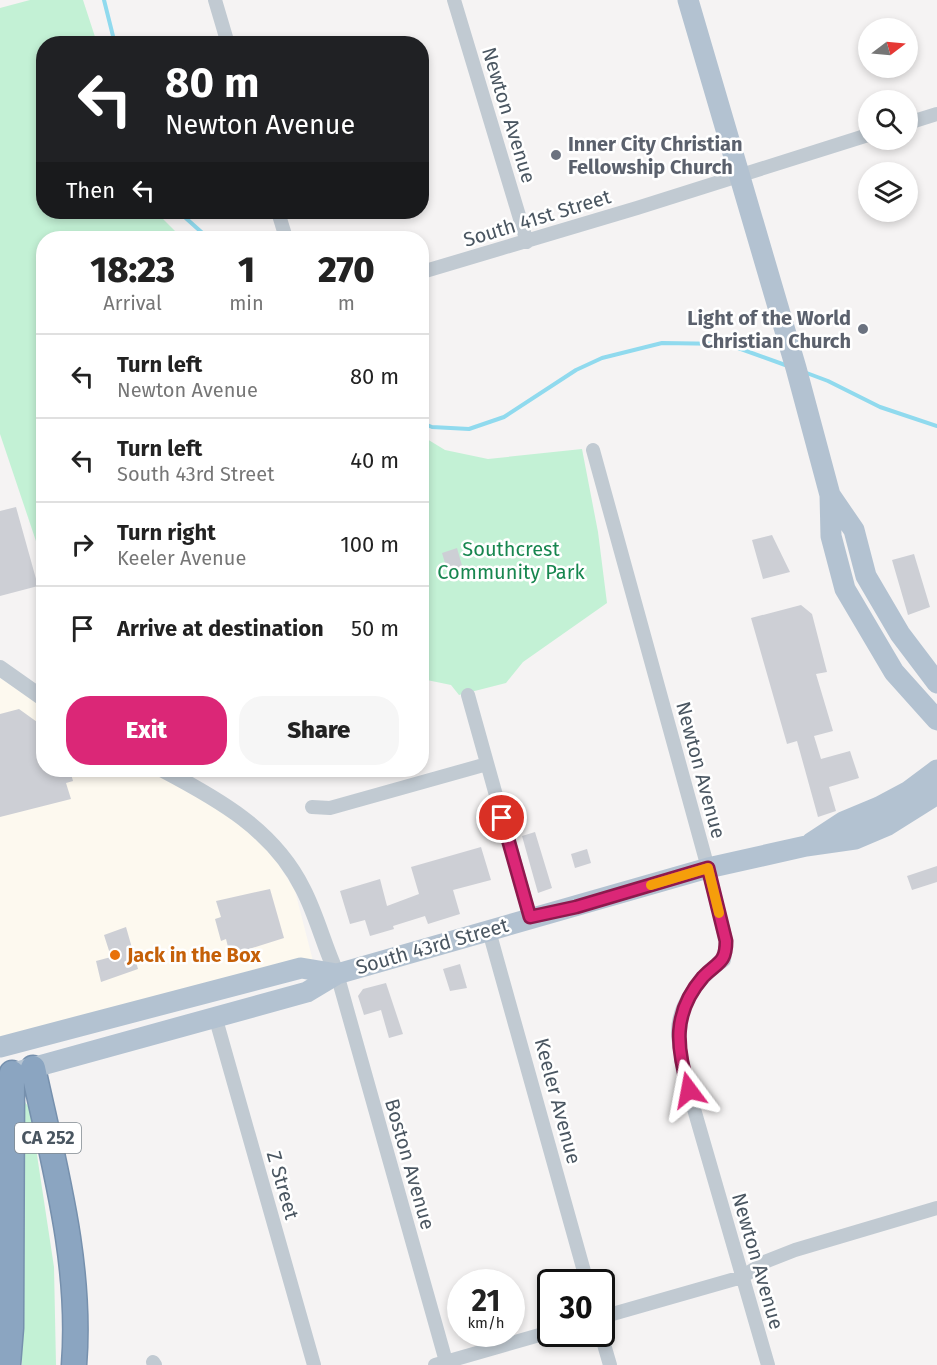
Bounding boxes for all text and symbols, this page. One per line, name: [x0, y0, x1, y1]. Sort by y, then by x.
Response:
north arrow: [858, 18, 918, 78]
map controls: [858, 18, 918, 222]
street label: Newton Avenue: [477, 44, 541, 186]
text: 80 m: [165, 58, 259, 108]
icon: left: [66, 60, 144, 138]
button: search: [858, 90, 918, 150]
text: Newton Avenue: [165, 109, 355, 141]
place label: Inner City Christian Fellowship Church: [568, 132, 743, 179]
marker: Inner City Christian Fellowship Church: [549, 148, 563, 162]
button: layers: [858, 162, 918, 222]
icon: left: [127, 174, 160, 207]
text: Then: [66, 177, 115, 204]
street label: South 41st Street: [460, 184, 614, 252]
text: 18:23: [90, 248, 175, 292]
text: 1: [238, 248, 255, 292]
text: 270: [318, 248, 375, 292]
text: Arrival: [103, 291, 162, 315]
text: min: [229, 291, 264, 315]
text: m: [338, 291, 355, 315]
place label: Light of the World Christian Church: [687, 306, 851, 353]
marker: Light of the World Christian Church: [856, 322, 870, 336]
text: Turn left: [117, 351, 202, 378]
icon: left: [66, 360, 99, 393]
text: 80 m: [350, 363, 399, 390]
text: Newton Avenue: [117, 378, 258, 402]
text: Turn left: [117, 435, 202, 462]
icon: left: [66, 444, 99, 477]
text: 40 m: [350, 447, 399, 474]
text: South 43rd Street: [117, 462, 274, 486]
text: Turn right: [117, 519, 216, 546]
icon: right: [66, 528, 99, 561]
text: 100 m: [340, 531, 399, 558]
park label: Southcrest Community Park: [437, 537, 585, 584]
text: Keeler Avenue: [117, 546, 246, 570]
icon: arrive: [66, 612, 99, 645]
text: Arrive at destination: [117, 615, 324, 642]
text: 50 m: [351, 615, 399, 642]
button: Exit: [66, 696, 227, 765]
button: Share: [239, 696, 399, 765]
street label: Newton Avenue: [671, 699, 731, 841]
pin: [476, 792, 527, 843]
icon: arrive: [485, 801, 518, 834]
street label: South 43rd Street: [353, 913, 512, 979]
place label: Jack in the Box: [126, 943, 261, 967]
marker: Jack in the Box: [108, 948, 122, 962]
street label: Keeler Avenue: [530, 1035, 586, 1167]
position arrow: [657, 1058, 721, 1122]
street label: Boston Avenue: [380, 1096, 440, 1232]
road number: CA 252: [15, 1123, 81, 1153]
street label: Z Street: [262, 1148, 304, 1223]
street label: Newton Avenue: [727, 1190, 789, 1332]
speed limit sign: 30: [537, 1269, 615, 1347]
text: 21: [472, 1283, 500, 1319]
text: km/h: [467, 1314, 505, 1332]

